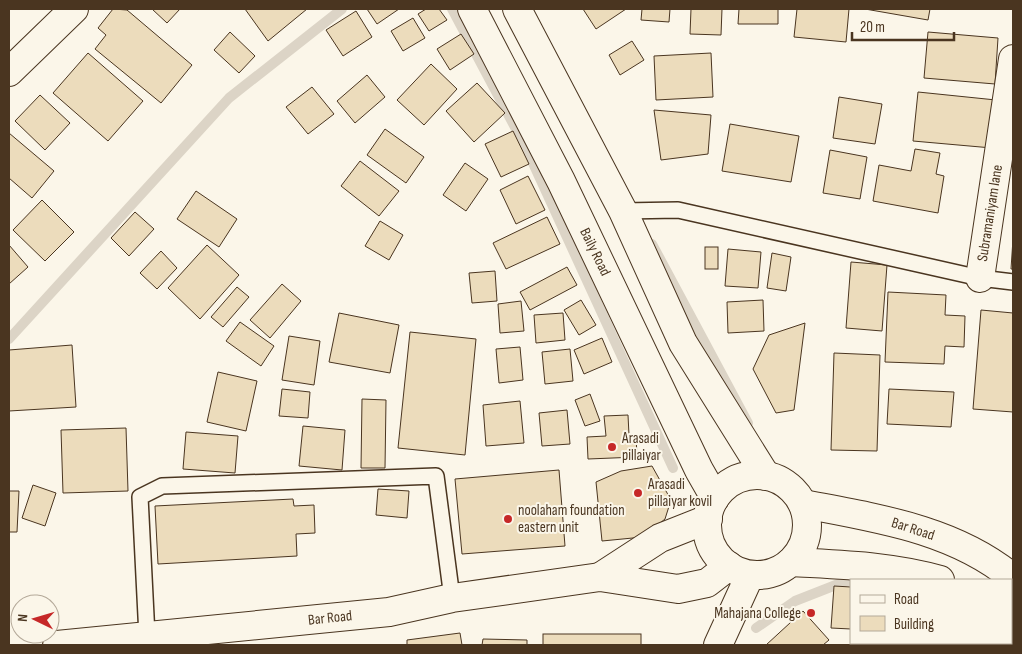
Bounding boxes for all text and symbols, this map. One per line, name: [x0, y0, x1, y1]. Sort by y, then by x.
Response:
scale bar: [852, 10, 954, 42]
text: 20 m: [860, 18, 885, 37]
street label: Subramaniyam lane: [973, 163, 1007, 263]
street label: Baily Road: [575, 225, 615, 279]
place label: Arasadi pillaiyar: [621, 429, 661, 465]
marker: Arasadi pillaiyar: [606, 441, 618, 453]
place label: Arasadi pillaiyar kovil: [647, 475, 712, 511]
marker: Arasadi pillaiyar kovil: [632, 487, 644, 499]
place label: noolaham foundation eastern unit: [518, 501, 625, 537]
marker: noolaham foundation eastern unit: [502, 513, 514, 525]
street label: Bar Road: [889, 513, 937, 545]
legend: [850, 579, 1012, 644]
text: Road: [894, 590, 919, 609]
north arrow: [10, 594, 60, 644]
place label: Mahajana College: [714, 604, 801, 623]
street label: Bar Road: [307, 606, 353, 630]
marker: Mahajana College: [805, 607, 817, 619]
text: N: [14, 613, 31, 622]
text: Building: [894, 615, 934, 634]

